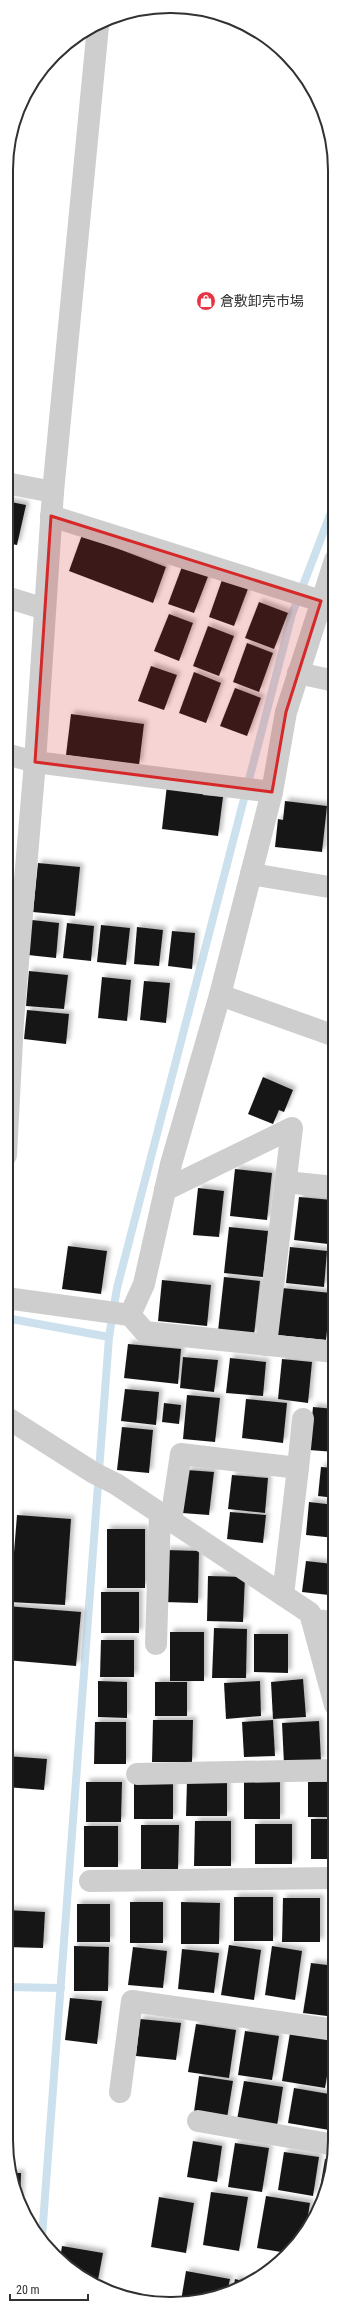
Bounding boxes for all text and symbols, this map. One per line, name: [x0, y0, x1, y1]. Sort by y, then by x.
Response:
shop icon: 倉敷卸売市場: [195, 290, 217, 312]
place label: 倉敷卸売市場: [220, 293, 304, 309]
scale bar: [10, 2276, 88, 2302]
text: 20 m: [16, 2283, 40, 2297]

